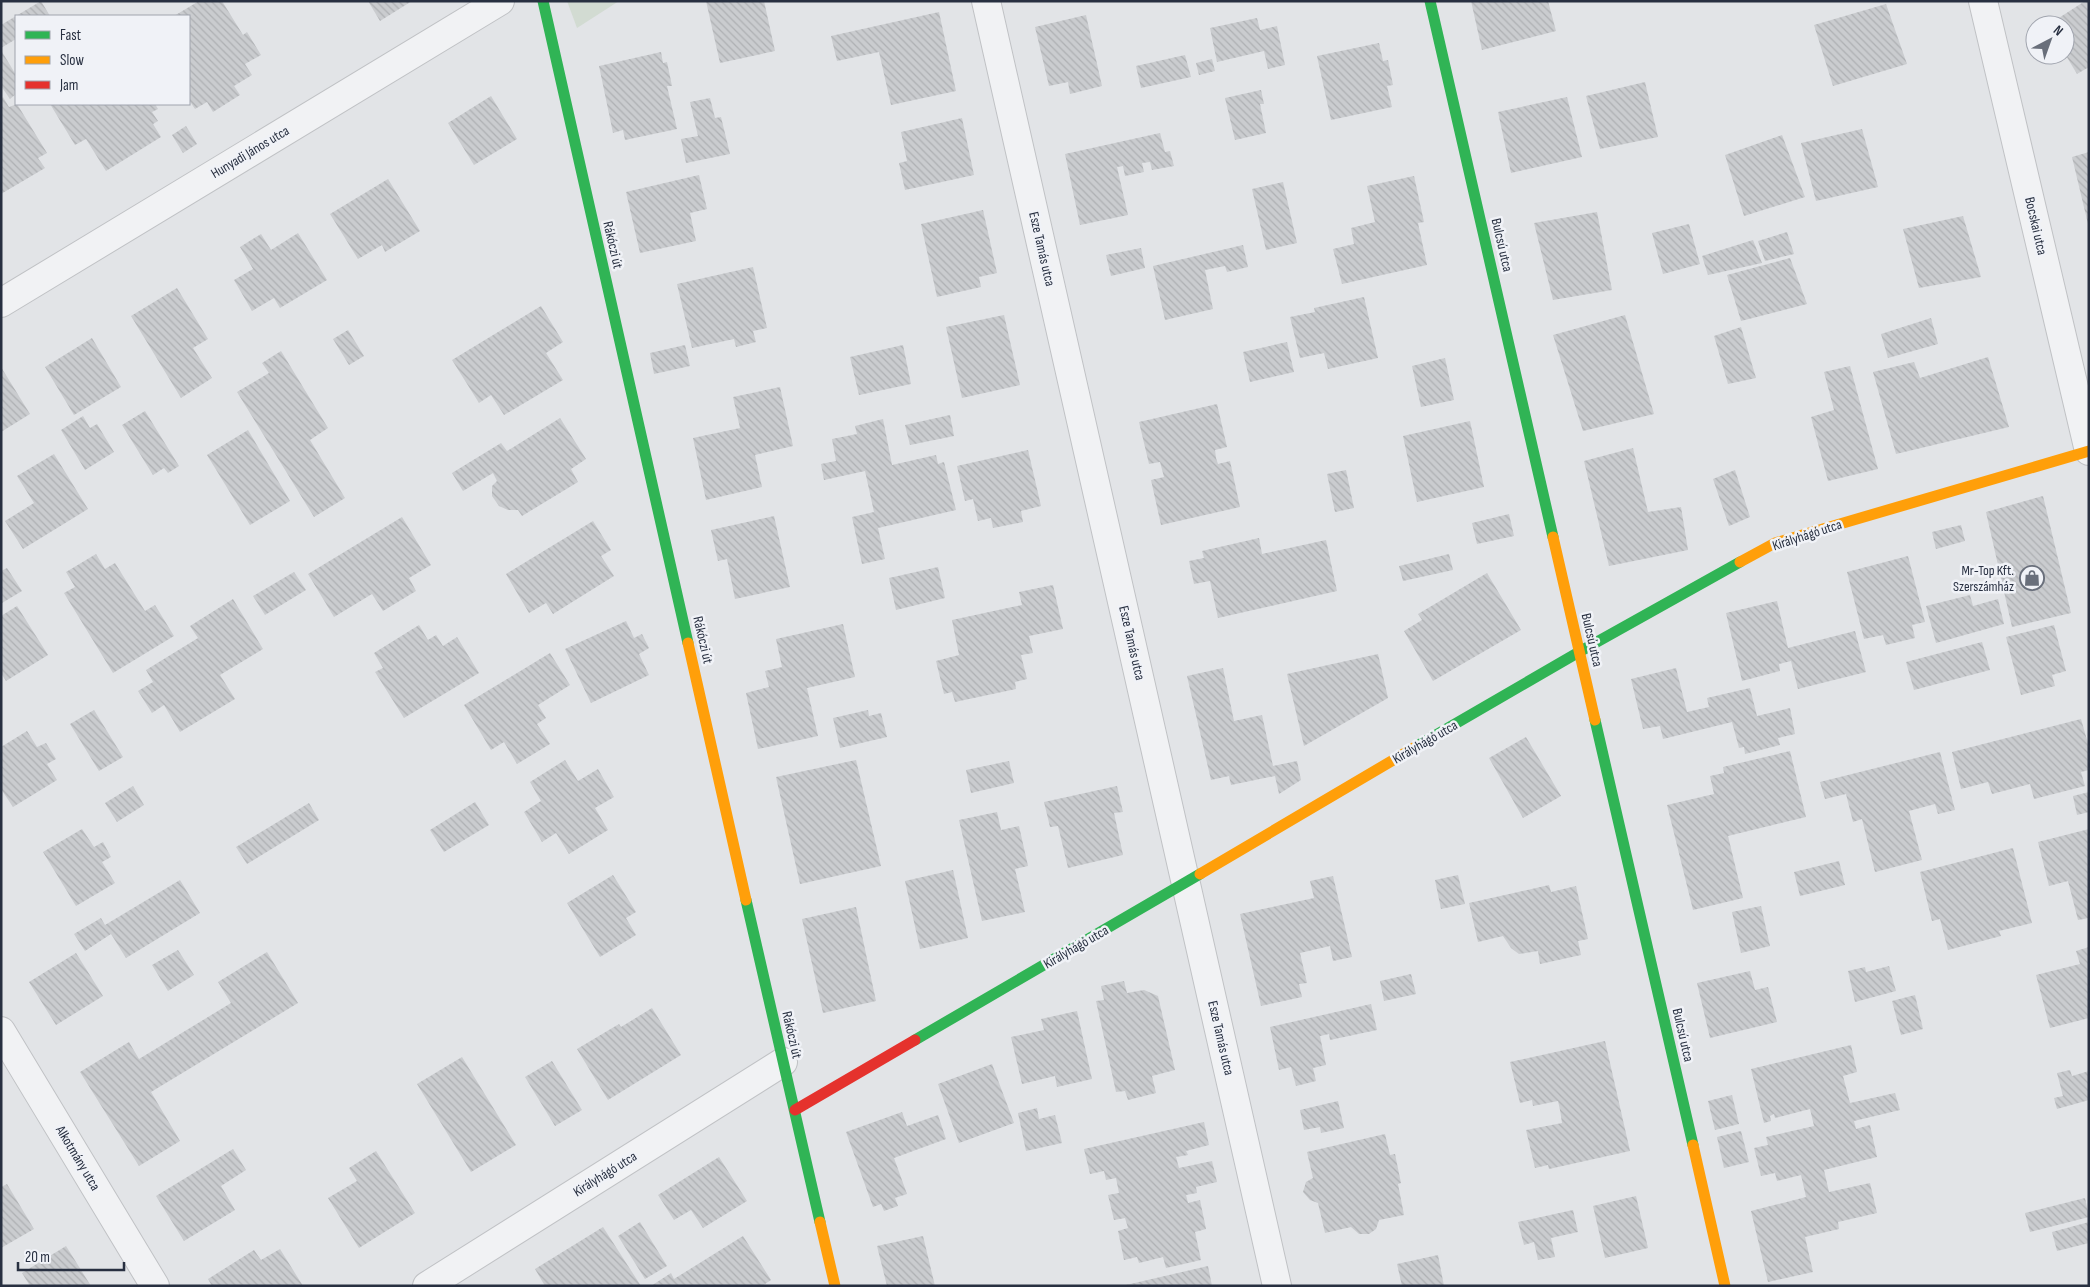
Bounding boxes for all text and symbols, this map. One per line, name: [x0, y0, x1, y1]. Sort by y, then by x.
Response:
legend: [15, 15, 190, 105]
north arrow: [2025, 15, 2075, 65]
text: N: [2050, 22, 2067, 39]
text: Fast: [60, 26, 82, 45]
text: Slow: [60, 51, 84, 70]
text: Jam: [59, 76, 78, 95]
street label: Hunyadi János utca: [208, 122, 292, 182]
street label: Bocskai utca: [2021, 195, 2051, 257]
street label: Esze Tamás utca: [1025, 210, 1059, 288]
street label: Bulcsú utca: [1488, 217, 1516, 273]
street label: Rákóczi út: [599, 220, 627, 270]
street label: Királyhágó utca: [1770, 516, 1844, 554]
place label: Mr-Top Kft. Szerszámház: [1953, 562, 2014, 595]
shop icon: Mr-Top Kft. Szerszámház: [2019, 565, 2045, 591]
street label: Esze Tamás utca: [1115, 604, 1149, 682]
street label: Bulcsú utca: [1578, 612, 1606, 668]
street label: Rákóczi út: [689, 615, 717, 665]
street label: Királyhágó utca: [1390, 717, 1460, 767]
street label: Királyhágó utca: [1041, 922, 1111, 972]
street label: Esze Tamás utca: [1204, 999, 1238, 1077]
street label: Bulcsú utca: [1669, 1007, 1697, 1063]
street label: Rákóczi út: [778, 1010, 806, 1060]
street label: Alkotmány utca: [51, 1122, 104, 1194]
street label: Királyhágó utca: [570, 1148, 640, 1200]
scale bar: [18, 1240, 124, 1272]
text: 20 m: [25, 1248, 50, 1267]

